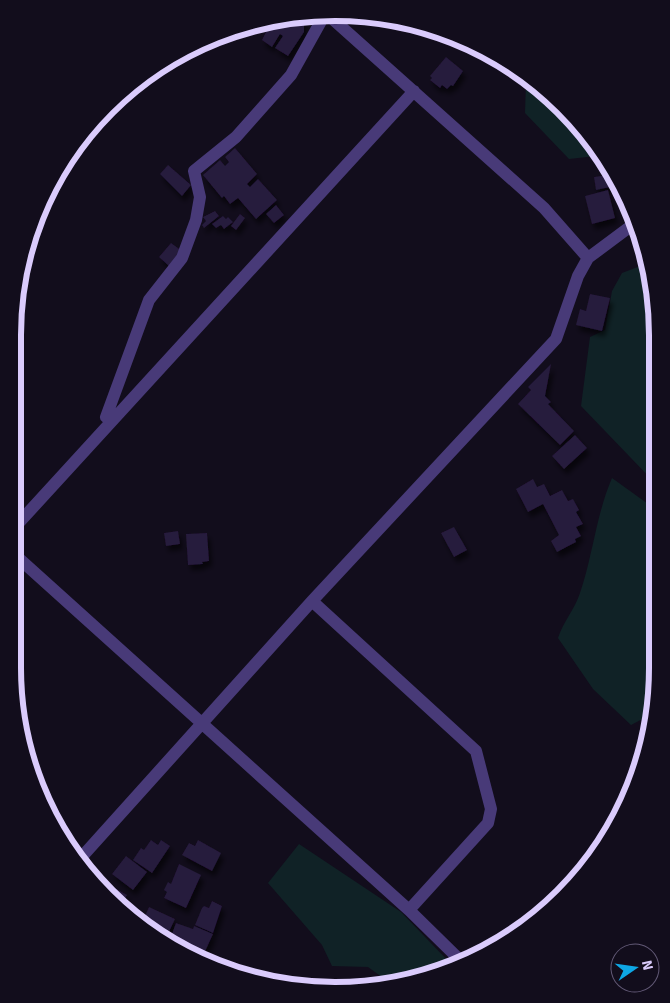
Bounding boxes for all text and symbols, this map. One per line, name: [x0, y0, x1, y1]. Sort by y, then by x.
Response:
north arrow: [610, 943, 660, 993]
text: N: [638, 959, 657, 972]

